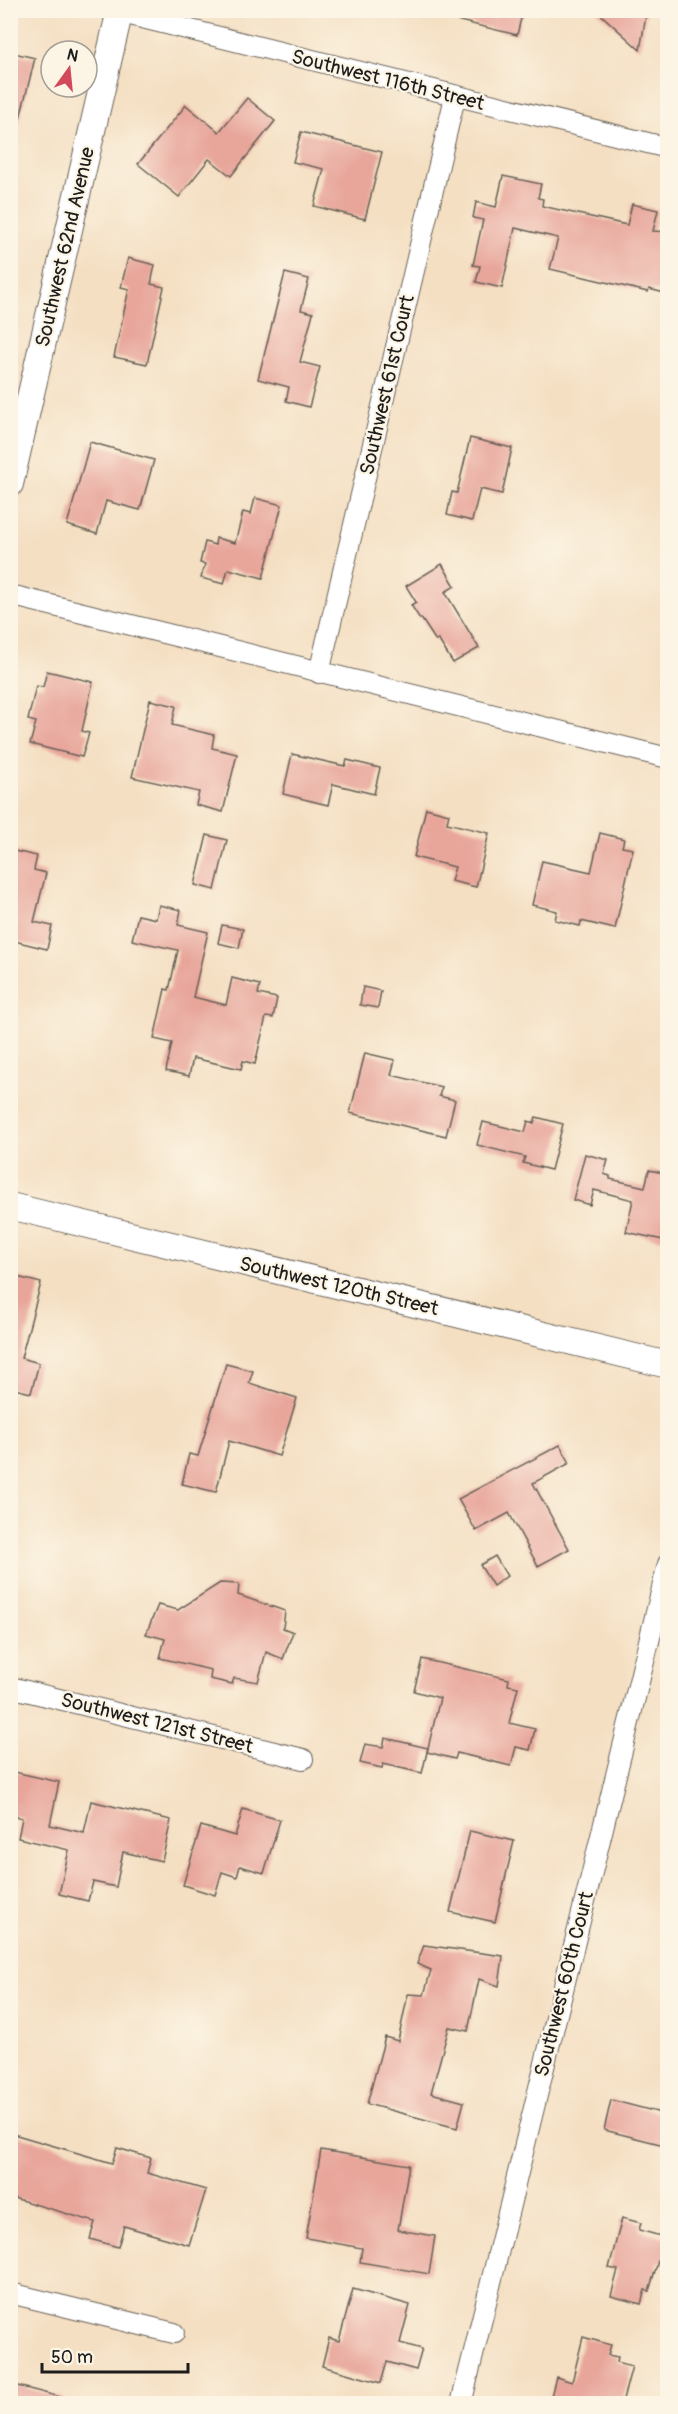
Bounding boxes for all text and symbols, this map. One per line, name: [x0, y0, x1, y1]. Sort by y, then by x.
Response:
north arrow: [39, 39, 99, 99]
text: N: [65, 44, 81, 67]
street label: Southwest 116th Street: [289, 44, 488, 116]
street label: Southwest 62nd Avenue: [30, 144, 100, 349]
street label: Southwest 61st Court: [354, 292, 420, 477]
street label: Southwest 120th Street: [237, 1251, 442, 1321]
street label: Southwest 121st Street: [58, 1687, 257, 1759]
street label: Southwest 60th Court: [529, 1888, 599, 2079]
scale bar: [42, 2336, 188, 2374]
text: 50 m: [51, 2346, 93, 2369]

